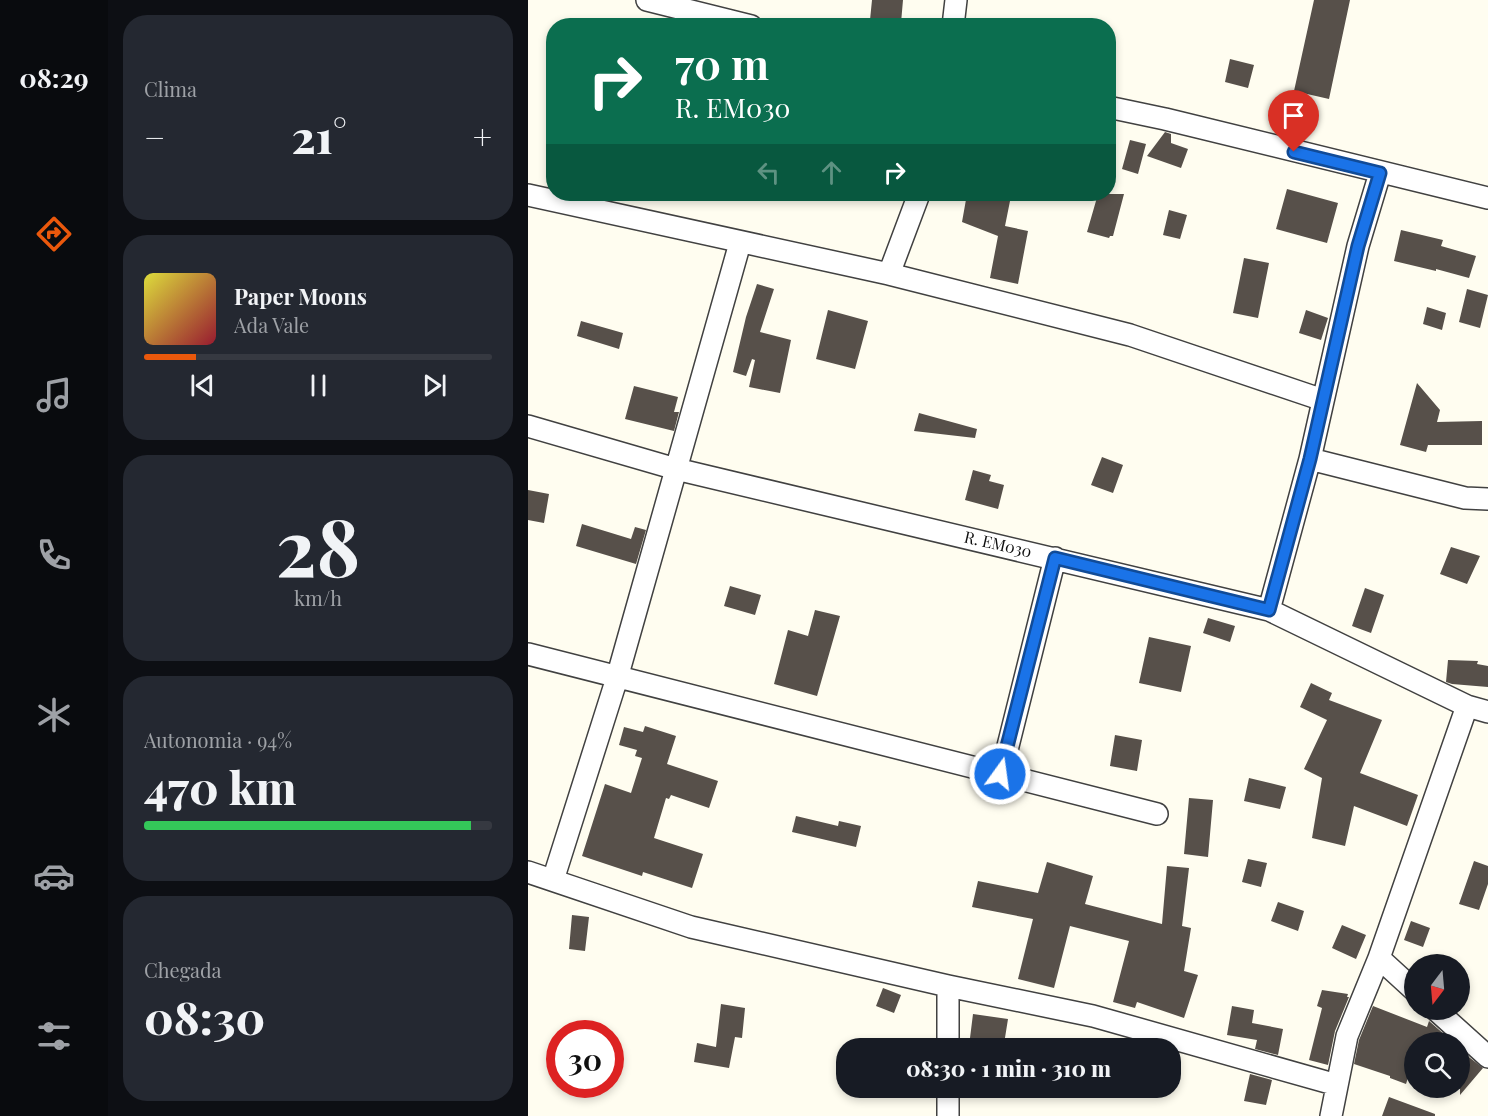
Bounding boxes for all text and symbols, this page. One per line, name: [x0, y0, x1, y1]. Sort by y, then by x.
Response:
text: 70 m: [675, 35, 769, 91]
icon: right: [576, 42, 654, 120]
text: 08:29: [19, 59, 89, 95]
text: Clima: [144, 75, 197, 102]
text: R. EM030: [675, 89, 791, 125]
pin: [1268, 90, 1319, 152]
icon: arrive: [1277, 99, 1310, 132]
text: 21°: [291, 105, 347, 165]
text: −: [144, 114, 165, 158]
text: +: [473, 114, 492, 158]
icon: left: [752, 156, 785, 189]
icon: ahead: [815, 156, 848, 189]
icon: right: [878, 156, 911, 189]
icon: directions: [33, 213, 75, 255]
text: Paper Moons: [234, 281, 367, 311]
text: Ada Vale: [234, 311, 309, 338]
icon: previous: [186, 369, 219, 402]
icon: pause: [302, 369, 335, 402]
icon: next: [418, 369, 451, 402]
icon: music: [33, 374, 75, 416]
text: 28: [276, 493, 360, 597]
street label: R. EM030: [962, 526, 1034, 561]
icon: phone: [33, 534, 75, 576]
text: km/h: [294, 584, 342, 611]
icon: climate: [33, 694, 75, 736]
text: Autonomia · 94%: [144, 726, 292, 753]
position arrow: [968, 742, 1032, 806]
text: 470 km: [144, 756, 297, 816]
icon: car: [33, 855, 75, 897]
north arrow: [1404, 954, 1470, 1020]
map controls: [1404, 954, 1470, 1098]
text: Chegada: [144, 956, 222, 983]
text: 08:30: [144, 986, 265, 1046]
icon: filters: [33, 1015, 75, 1057]
speed limit sign: 30: [546, 1020, 624, 1098]
button: search: [1404, 1032, 1470, 1098]
text: 08:30 · 1 min · 310 m: [906, 1053, 1111, 1083]

